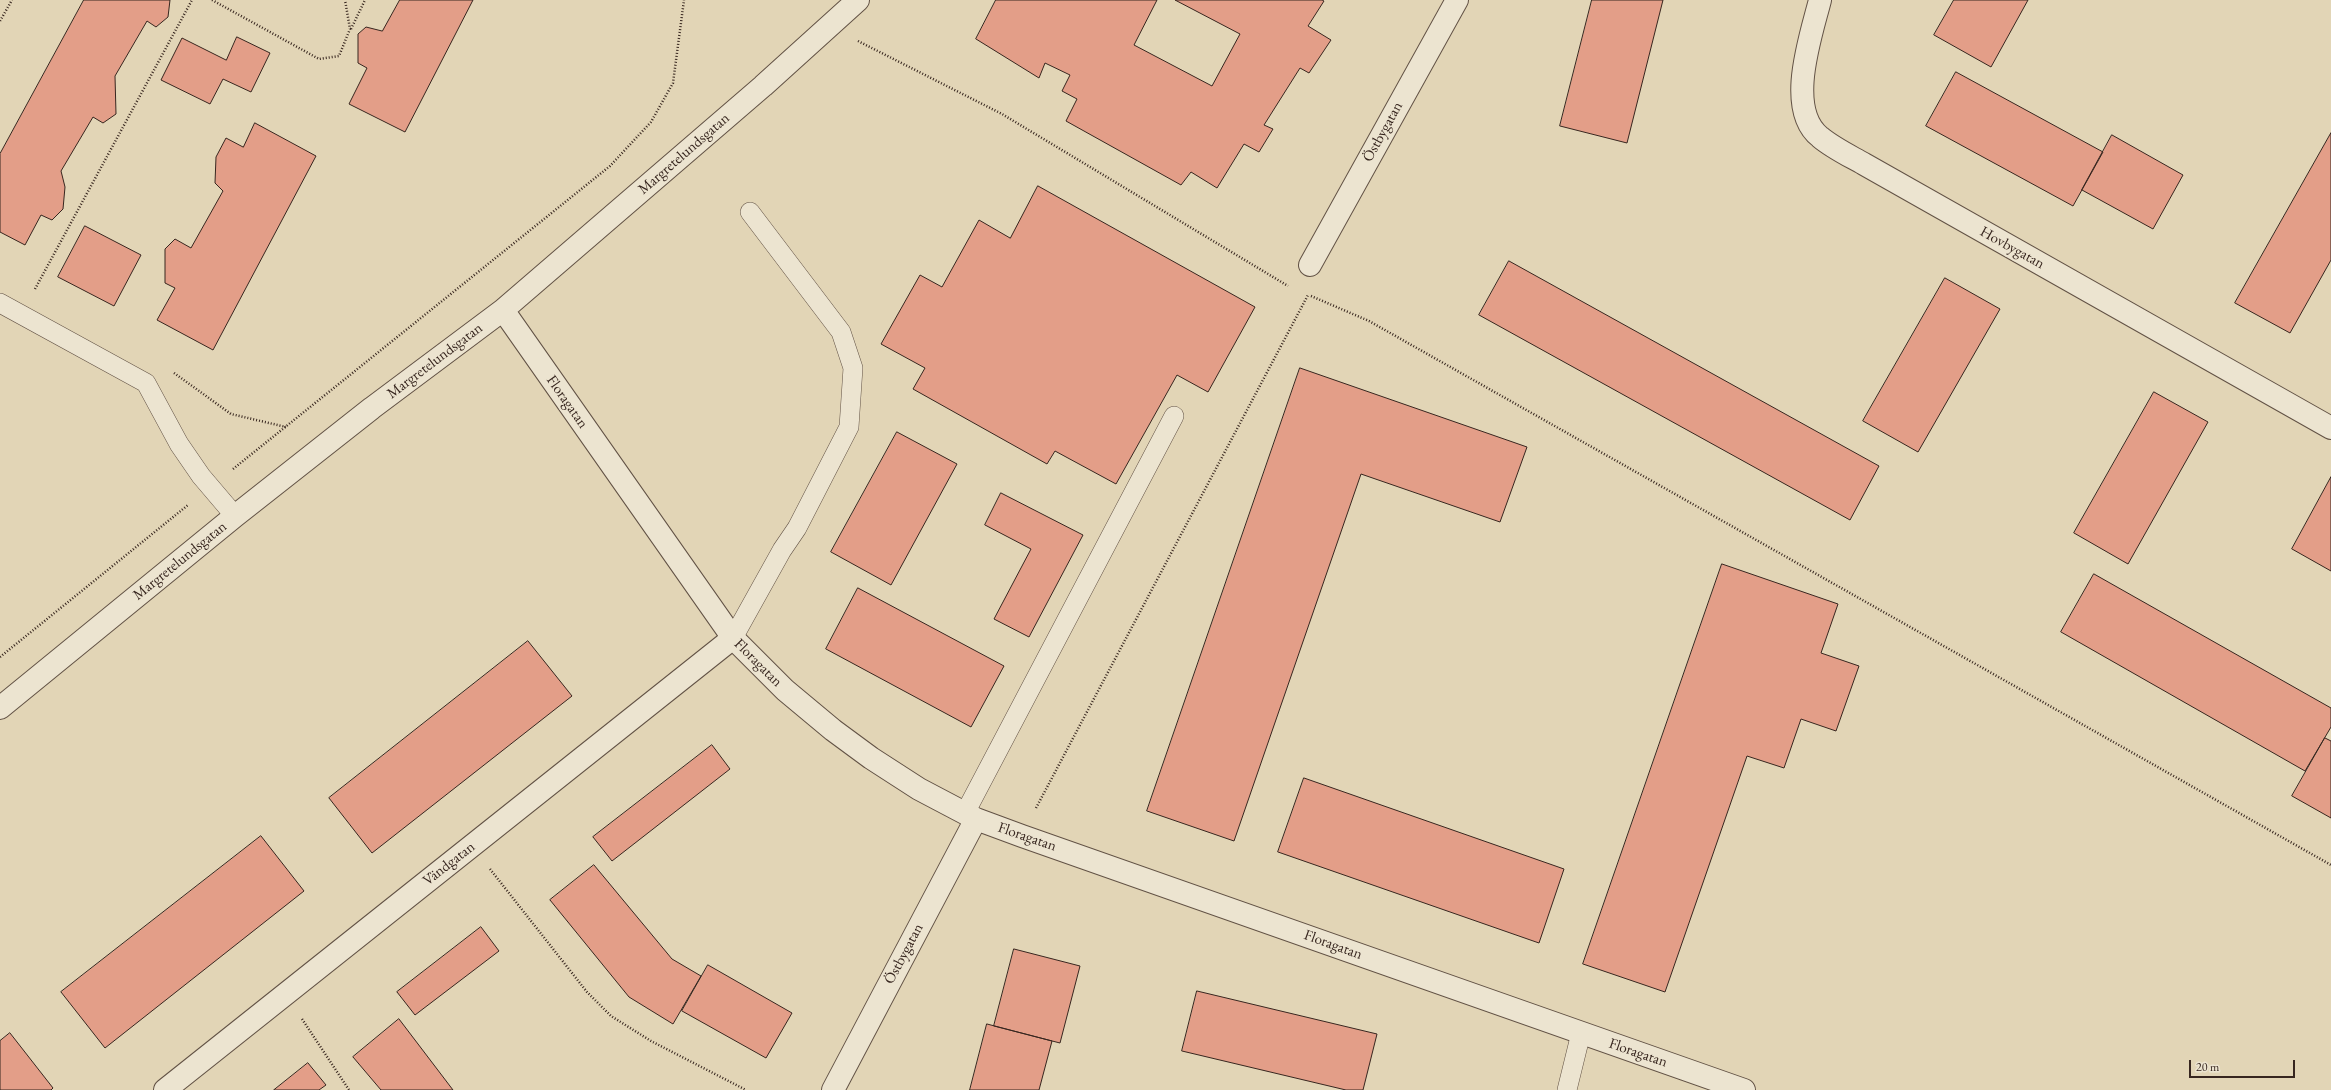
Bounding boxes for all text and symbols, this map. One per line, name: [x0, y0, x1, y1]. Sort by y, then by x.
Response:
street label: Östbygatan: [1359, 99, 1407, 165]
street label: Margretelundsgatan: [635, 109, 733, 199]
street label: Hovbygatan: [1977, 223, 2047, 273]
street label: Margretelundsgatan: [384, 319, 486, 403]
street label: Floragatan: [542, 372, 592, 432]
street label: Margretelundsgatan: [130, 518, 230, 604]
street label: Floragatan: [730, 635, 786, 691]
street label: Floragatan: [995, 819, 1059, 855]
street label: Vändgatan: [419, 838, 479, 890]
street label: Östbygatan: [881, 921, 927, 987]
street label: Floragatan: [1301, 926, 1365, 964]
street label: Floragatan: [1606, 1035, 1670, 1071]
scale bar: [2191, 1052, 2297, 1078]
text: 20 m: [2196, 1059, 2219, 1075]

